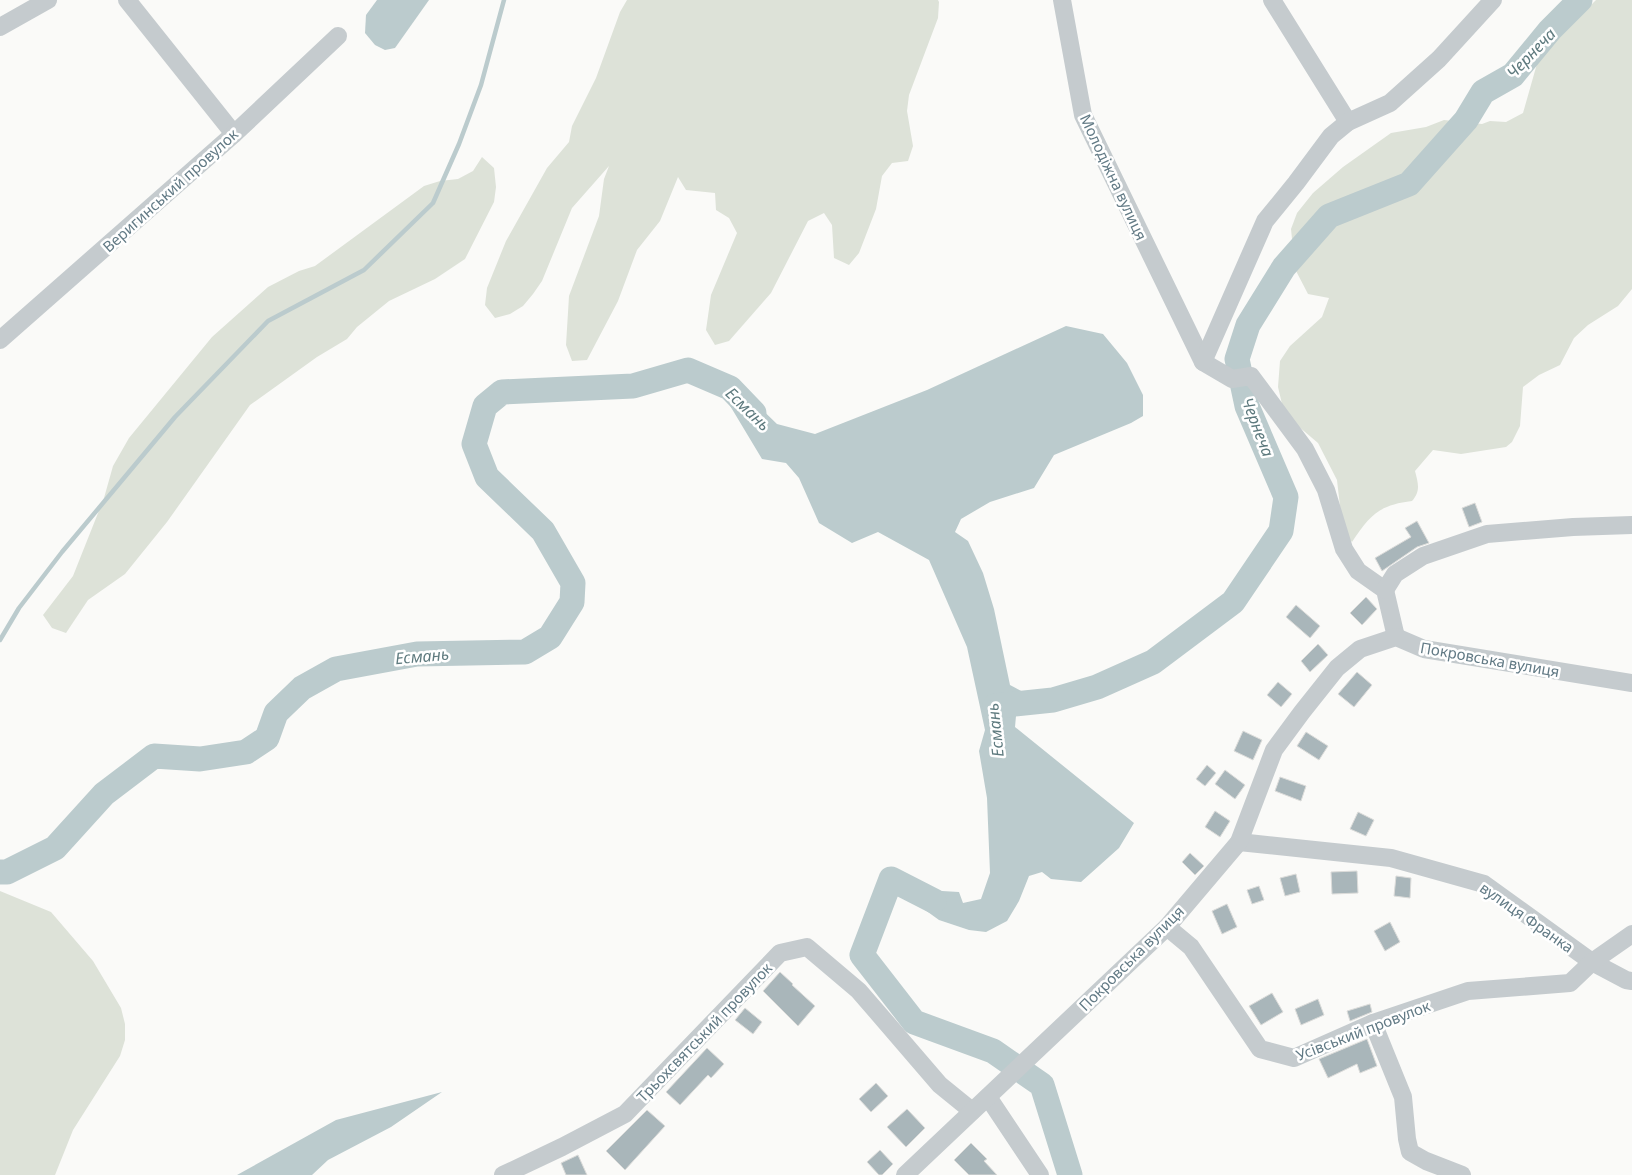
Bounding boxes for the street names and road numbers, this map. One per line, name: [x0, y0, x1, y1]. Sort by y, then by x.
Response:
street label: Молодіжна вулиця: [1076, 111, 1152, 243]
street label: Веригинський провулок: [98, 124, 242, 256]
street label: Покровська вулиця: [1419, 637, 1561, 681]
street label: вулиця Франка: [1476, 877, 1578, 957]
street label: Покровська вулиця: [1074, 901, 1188, 1015]
street label: Трьохсвятський провулок: [632, 958, 776, 1106]
street label: Усівський провулок: [1293, 995, 1433, 1065]

